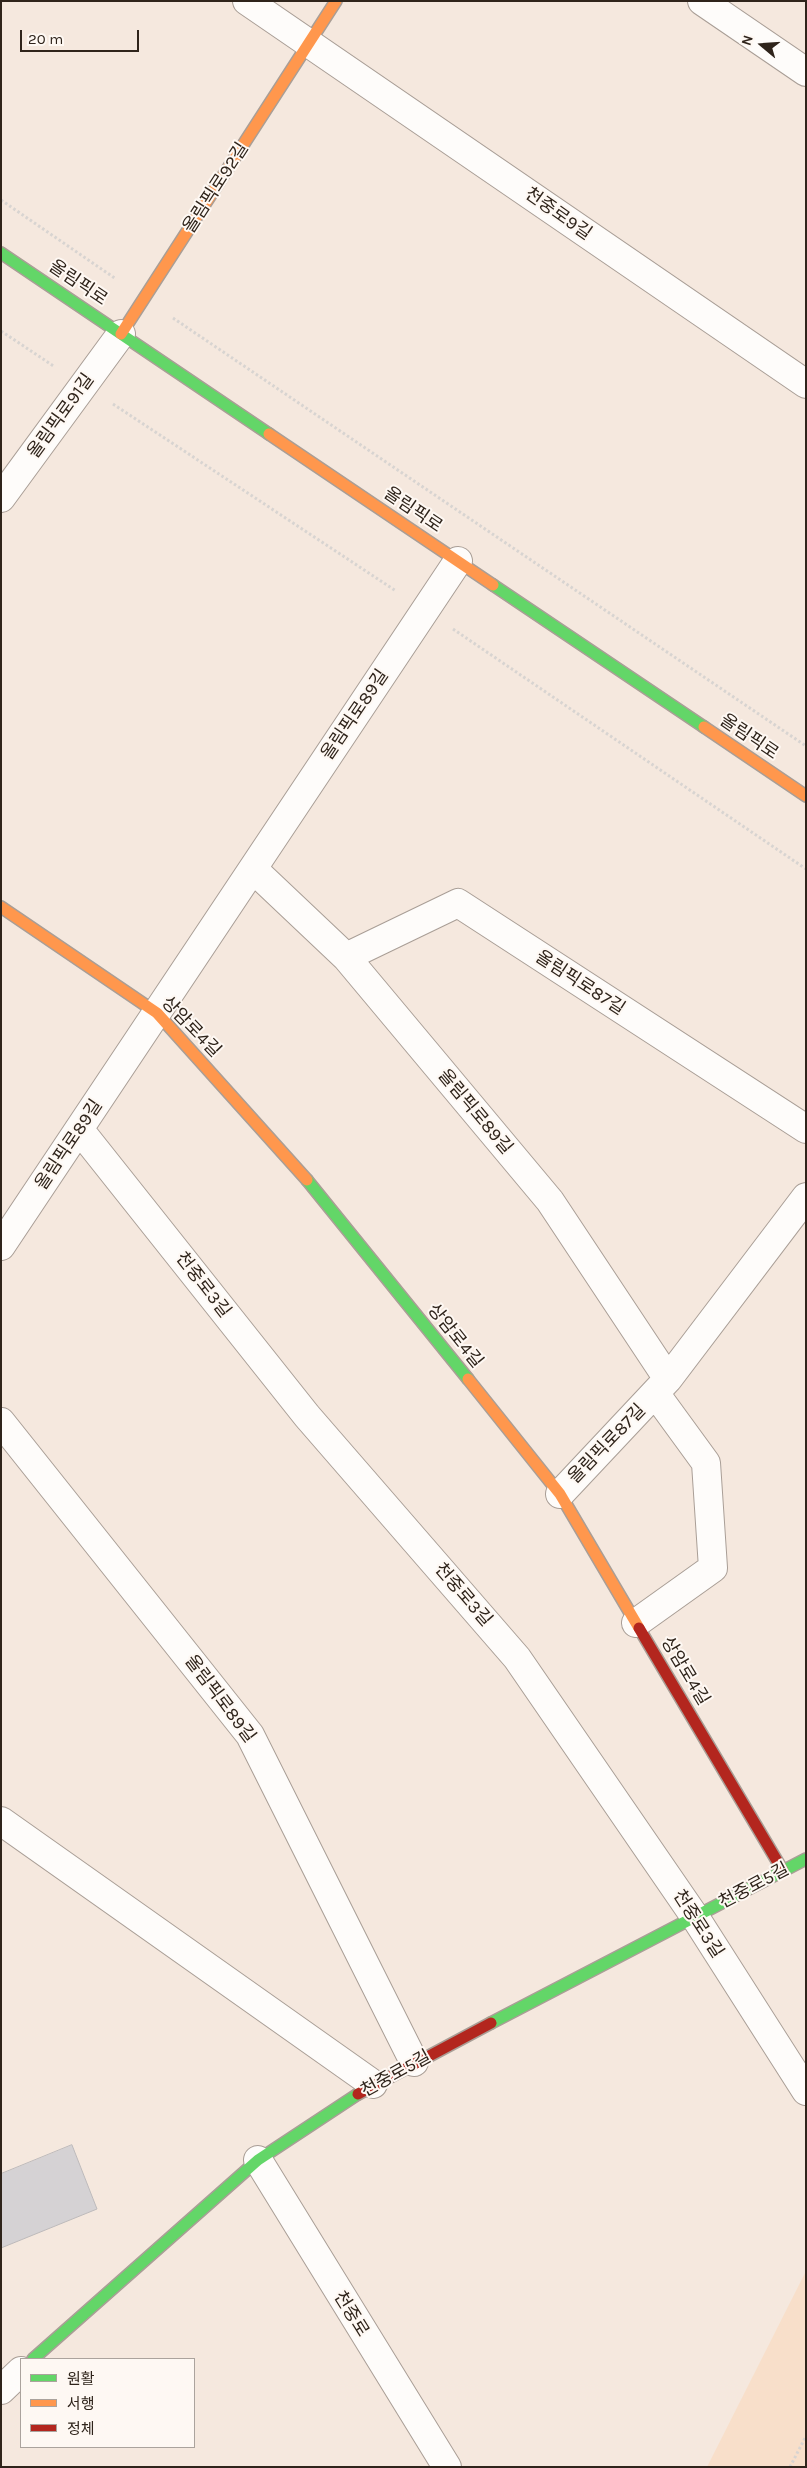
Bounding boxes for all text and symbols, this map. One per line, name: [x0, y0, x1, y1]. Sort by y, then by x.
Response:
scale bar: [22, 20, 141, 52]
north arrow: [737, 20, 787, 70]
text: 20 m: [28, 30, 63, 48]
text: N: [738, 33, 757, 48]
street label: 올림픽로92길: [179, 139, 253, 237]
street label: 천중로9길: [520, 183, 596, 245]
street label: 올림픽로: [45, 256, 111, 310]
street label: 올림픽로91길: [23, 370, 99, 462]
street label: 올림픽로: [380, 483, 446, 537]
street label: 올림픽로89길: [317, 666, 393, 764]
street label: 올림픽로: [716, 710, 782, 764]
street label: 올림픽로87길: [531, 946, 629, 1020]
street label: 상암로4길: [157, 992, 225, 1062]
street label: 올림픽로89길: [433, 1065, 517, 1159]
street label: 올림픽로89길: [31, 1096, 107, 1194]
street label: 천중로3길: [171, 1248, 235, 1322]
street label: 상암로4길: [423, 1300, 487, 1372]
street label: 올림픽로87길: [564, 1400, 650, 1488]
street label: 천중로3길: [430, 1559, 496, 1631]
street label: 상암로4길: [656, 1633, 714, 1709]
street label: 올림픽로89길: [180, 1651, 260, 1747]
street label: 천중로5길: [715, 1859, 793, 1913]
street label: 천중로3길: [668, 1886, 728, 1962]
street label: 천중로5길: [357, 2046, 435, 2102]
street label: 천중로: [329, 2287, 373, 2341]
legend: [20, 2358, 195, 2448]
text: 원활: [67, 2370, 95, 2388]
text: 서행: [67, 2395, 95, 2413]
text: 정체: [67, 2420, 95, 2438]

